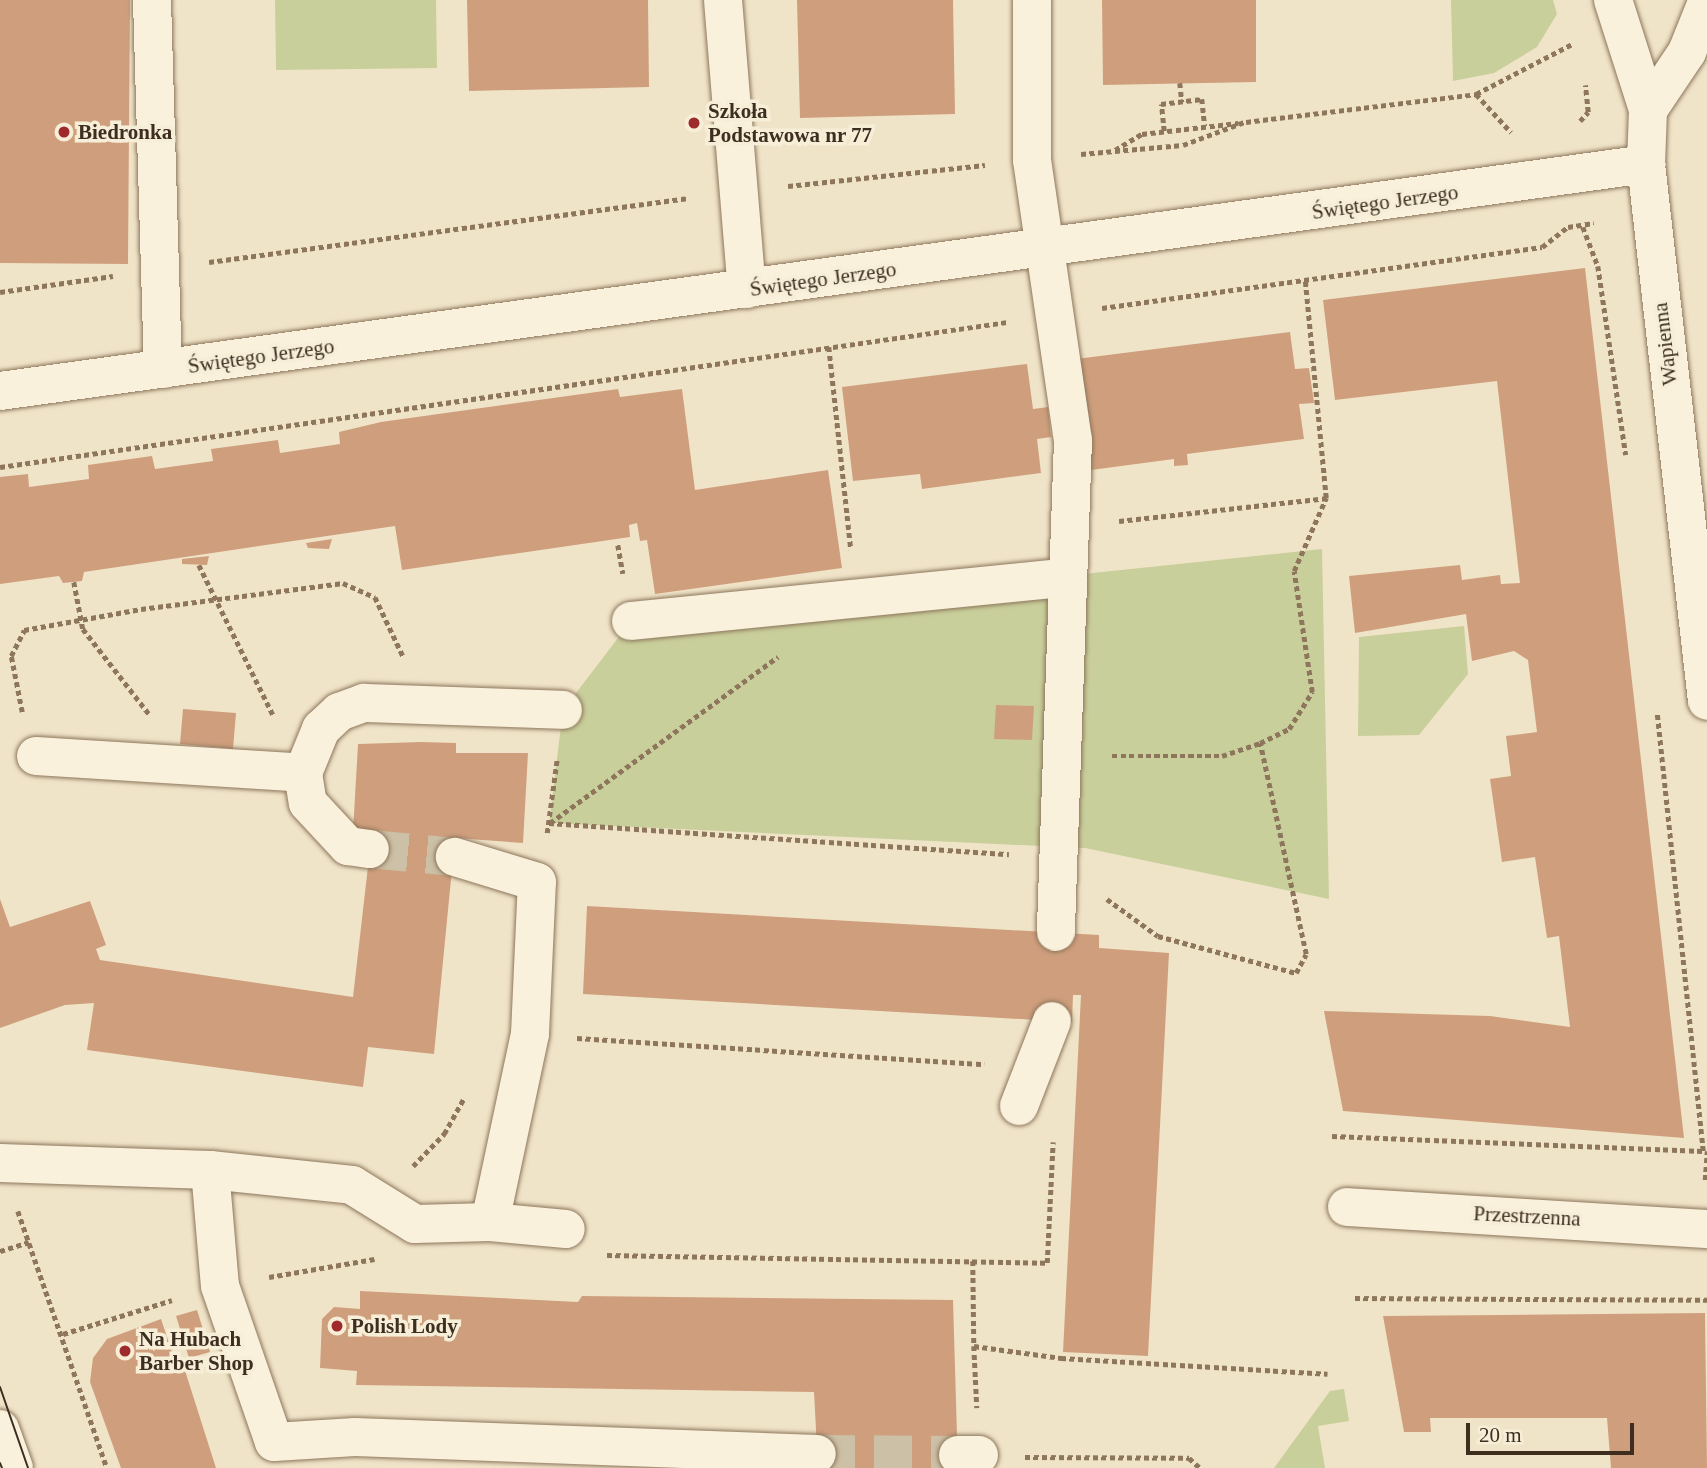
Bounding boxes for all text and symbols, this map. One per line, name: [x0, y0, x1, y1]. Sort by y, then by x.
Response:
place label: Szkoła Podstawowa nr 77: [708, 98, 873, 148]
marker: Szkoła Podstawowa nr 77: [686, 115, 702, 131]
place label: Biedronka: [78, 119, 172, 145]
marker: Biedronka: [56, 124, 72, 140]
street label: Świętego Jerzego: [1310, 179, 1460, 225]
street label: Świętego Jerzego: [748, 256, 898, 302]
street label: Wapienna: [1647, 301, 1683, 387]
street label: Świętego Jerzego: [186, 333, 336, 379]
street label: Przestrzenna: [1473, 1201, 1581, 1231]
place label: Polish Lody: [351, 1313, 458, 1339]
marker: Polish Lody: [329, 1318, 345, 1334]
place label: Na Hubach Barber Shop: [139, 1326, 254, 1376]
marker: Na Hubach Barber Shop: [117, 1343, 133, 1359]
scale bar: [1469, 1408, 1637, 1452]
text: 20 m: [1479, 1423, 1522, 1447]

